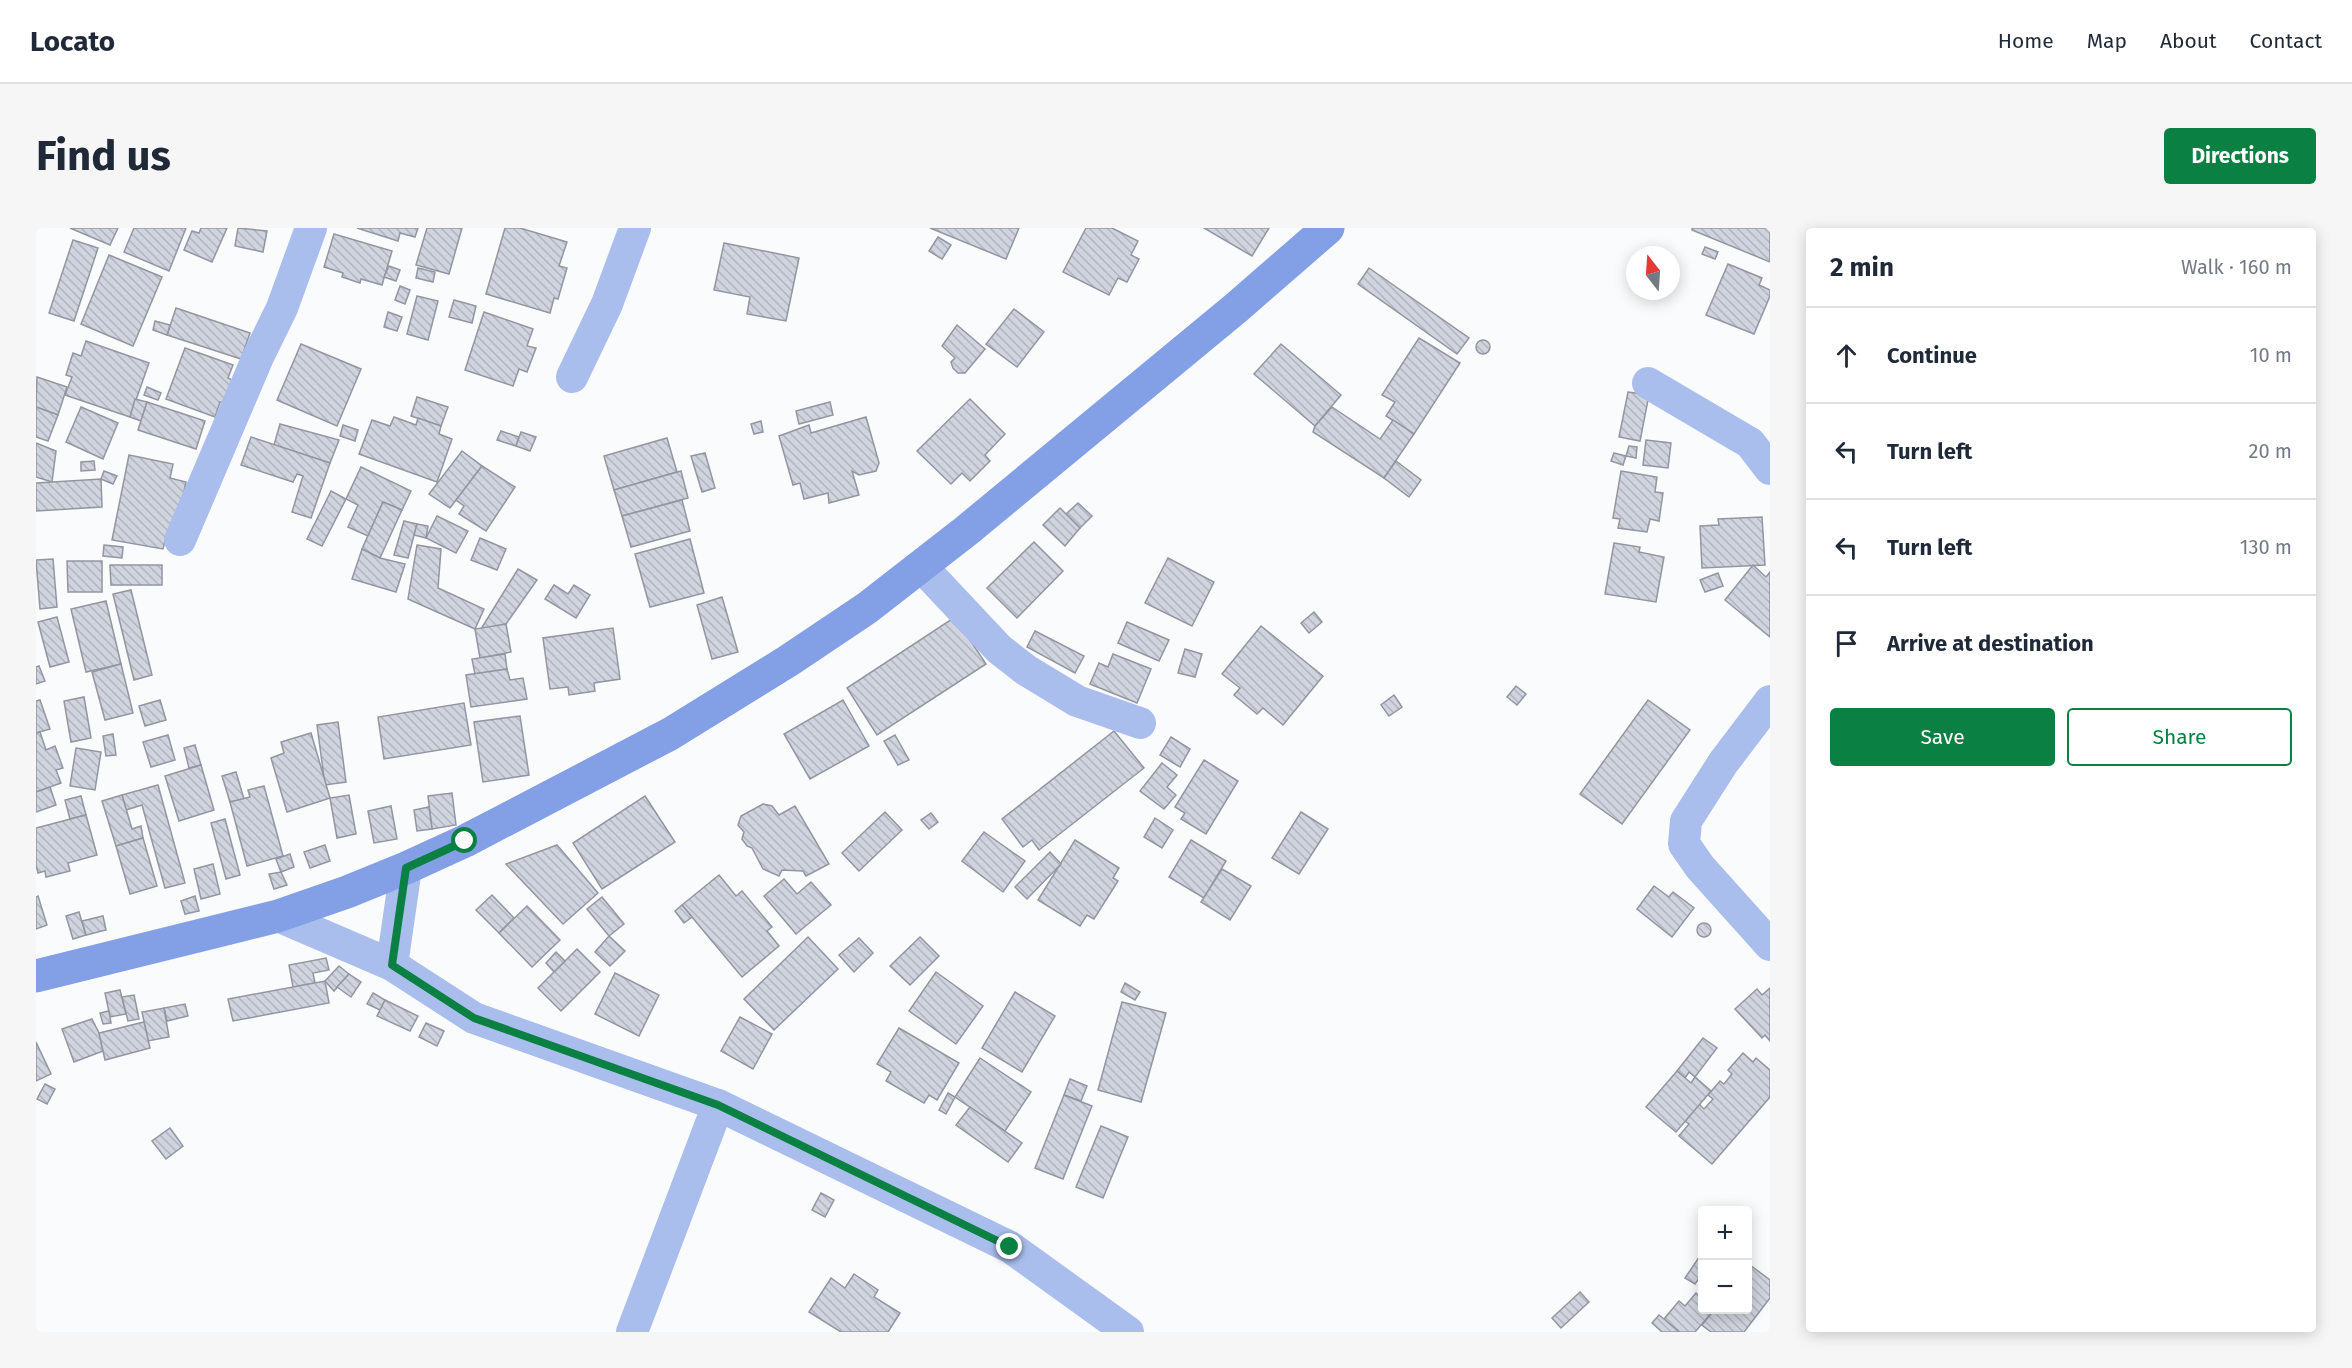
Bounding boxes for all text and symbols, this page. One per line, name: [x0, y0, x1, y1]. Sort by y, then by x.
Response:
text: Locato: [30, 25, 115, 58]
text: Home: [1998, 28, 2054, 54]
text: Map: [2087, 28, 2127, 54]
text: About: [2160, 28, 2217, 54]
text: Contact: [2250, 28, 2322, 54]
button: Directions: [2164, 128, 2316, 184]
text: Find us: [36, 131, 171, 181]
north arrow: [1626, 246, 1680, 300]
text: 2 min: [1830, 252, 1894, 283]
text: Walk · 160 m: [2181, 255, 2292, 279]
icon: ahead: [1830, 339, 1863, 372]
text: Continue: [1887, 342, 1977, 369]
text: 10 m: [2250, 343, 2292, 367]
icon: left: [1830, 435, 1863, 468]
text: Turn left: [1887, 438, 1972, 465]
text: 20 m: [2249, 439, 2292, 463]
icon: left: [1830, 531, 1863, 564]
text: Turn left: [1887, 534, 1972, 561]
text: 130 m: [2240, 535, 2292, 559]
icon: arrive: [1830, 627, 1863, 660]
text: Arrive at destination: [1887, 630, 2094, 657]
button: Save: [1830, 708, 2055, 766]
button: Share: [2067, 708, 2292, 766]
route start: [451, 827, 477, 853]
map controls: [1698, 1206, 1752, 1314]
button: +: [1698, 1206, 1752, 1260]
route end: [996, 1233, 1022, 1259]
button: −: [1698, 1260, 1752, 1314]

